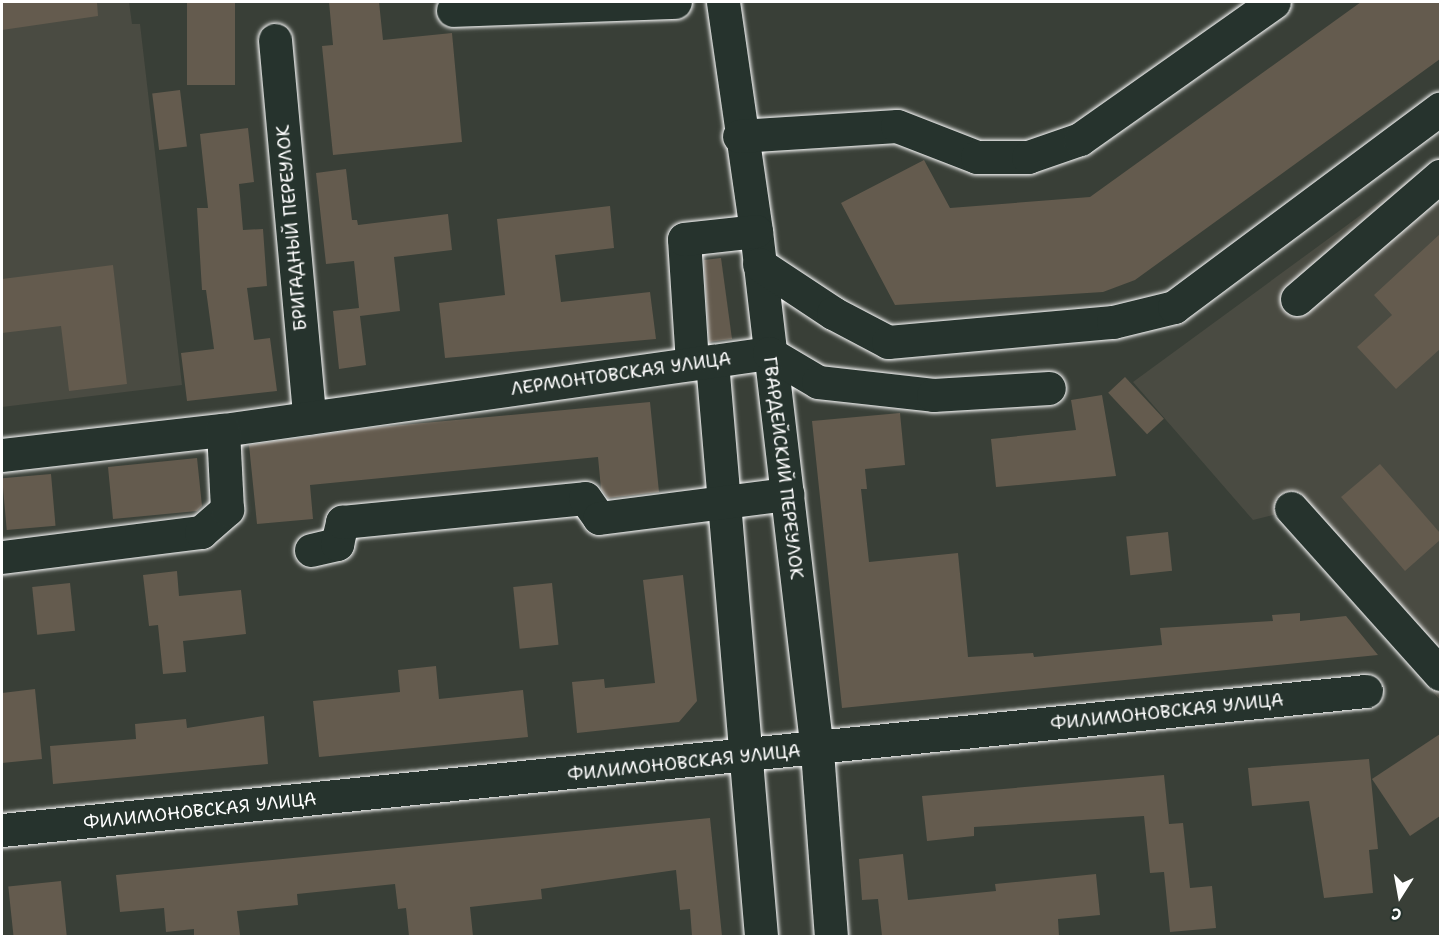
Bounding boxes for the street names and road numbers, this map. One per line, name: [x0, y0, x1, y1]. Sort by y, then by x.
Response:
street label: БРИГАДНЫЙ ПЕРЕУЛОК: [272, 124, 312, 332]
street label: ЛЕРМОНТОВСКАЯ УЛИЦА: [509, 348, 733, 400]
street label: ГВАРДЕЙСКИЙ ПЕРЕУЛОК: [759, 355, 807, 581]
street label: ФИЛИМОНОВСКАЯ УЛИЦА: [1049, 689, 1285, 735]
street label: ФИЛИМОНОВСКАЯ УЛИЦА: [566, 740, 802, 786]
street label: ФИЛИМОНОВСКАЯ УЛИЦА: [82, 788, 318, 834]

